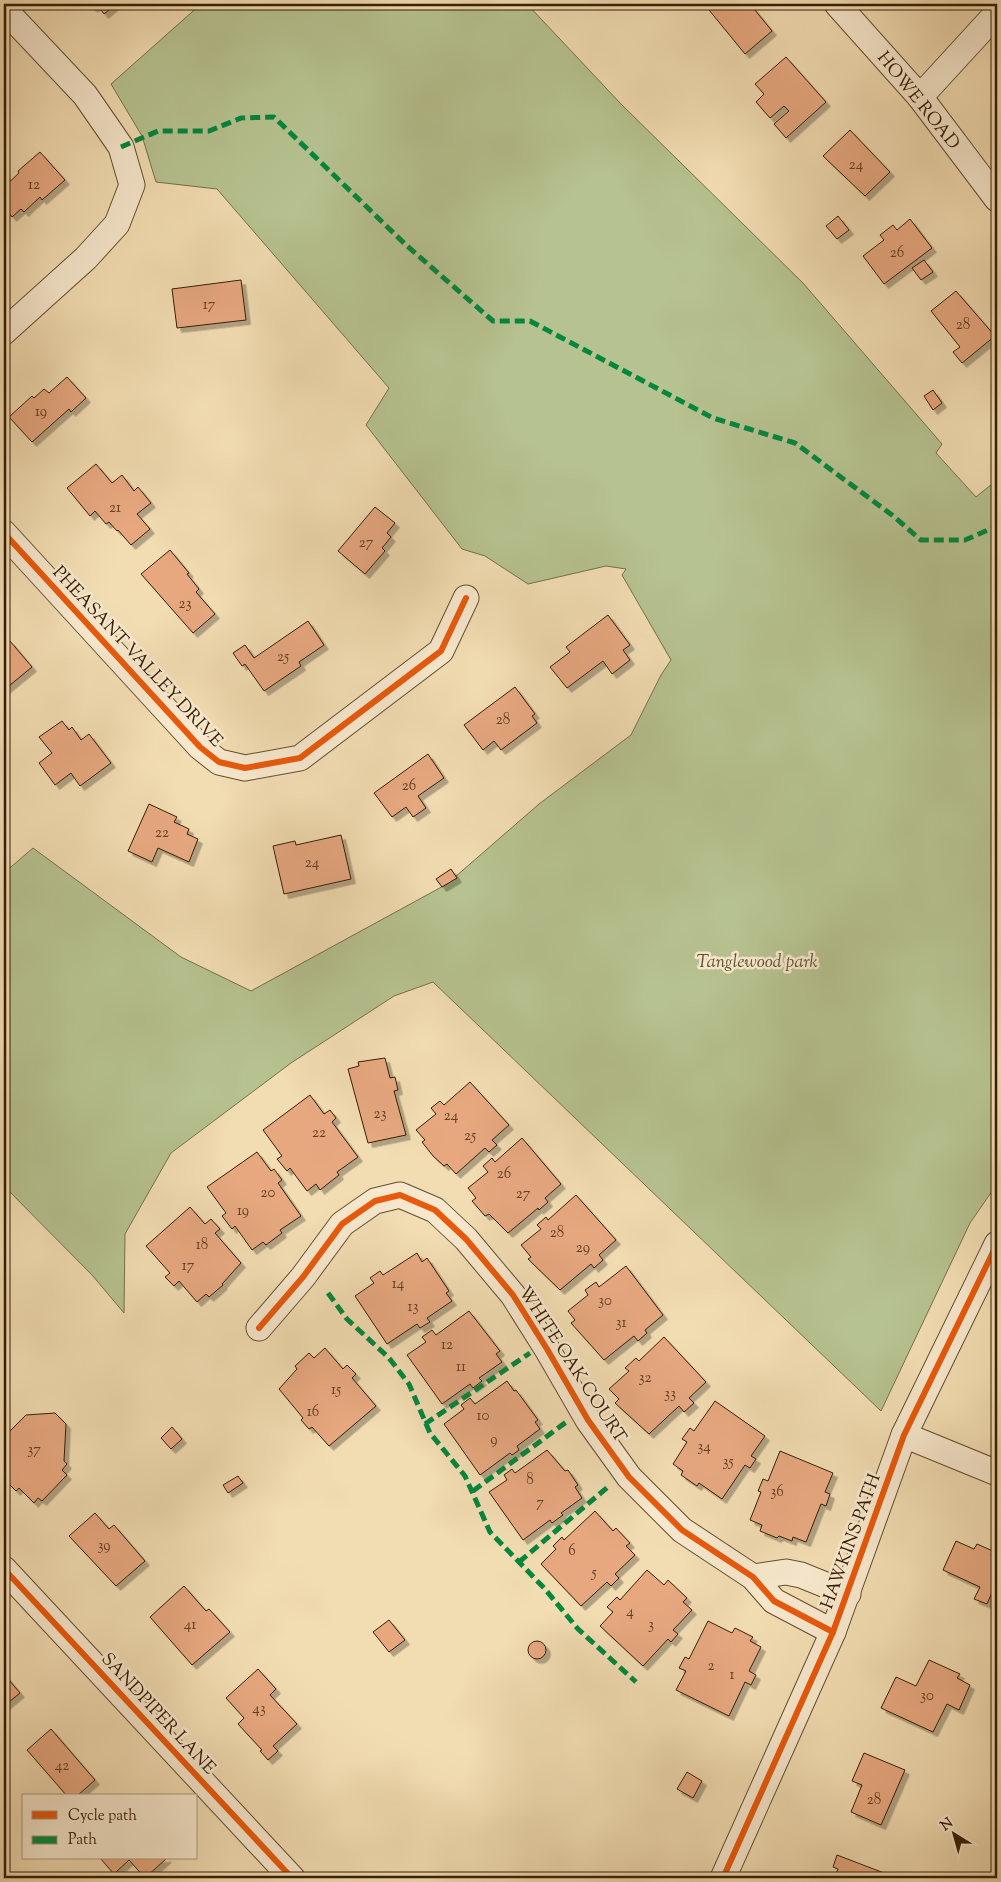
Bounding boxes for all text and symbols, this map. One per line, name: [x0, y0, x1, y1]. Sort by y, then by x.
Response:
street label: HOWE ROAD: [870, 47, 965, 156]
house number: 24: [849, 155, 864, 176]
house number: 12: [28, 175, 40, 196]
house number: 26: [890, 243, 904, 264]
house number: 17: [203, 295, 216, 316]
house number: 28: [956, 315, 970, 336]
house number: 19: [35, 402, 47, 423]
house number: 21: [109, 498, 121, 519]
house number: 27: [359, 533, 374, 554]
street label: PHEASANT VALLEY DRIVE: [45, 561, 228, 754]
house number: 23: [178, 594, 192, 615]
house number: 25: [277, 647, 289, 668]
house number: 28: [496, 710, 510, 731]
house number: 26: [402, 776, 416, 797]
house number: 22: [155, 823, 169, 844]
house number: 24: [305, 853, 320, 874]
park label: Tanglewood park: [696, 950, 818, 976]
house number: 23: [373, 1104, 387, 1125]
house number: 24: [444, 1106, 459, 1127]
house number: 22: [312, 1123, 326, 1144]
house number: 25: [464, 1126, 476, 1147]
house number: 26: [497, 1164, 511, 1185]
house number: 20: [261, 1183, 276, 1204]
house number: 27: [516, 1184, 531, 1205]
house number: 19: [237, 1201, 249, 1222]
house number: 28: [550, 1223, 564, 1244]
house number: 18: [196, 1235, 208, 1256]
house number: 29: [576, 1238, 590, 1259]
house number: 17: [182, 1256, 195, 1277]
house number: 14: [392, 1274, 405, 1295]
street label: WHITE OAK COURT: [511, 1282, 632, 1449]
house number: 30: [598, 1291, 612, 1312]
house number: 13: [407, 1297, 419, 1318]
house number: 31: [615, 1313, 627, 1334]
house number: 12: [441, 1335, 453, 1356]
house number: 11: [456, 1357, 466, 1378]
house number: 32: [638, 1368, 652, 1389]
house number: 15: [331, 1380, 341, 1401]
house number: 33: [664, 1384, 676, 1405]
house number: 16: [307, 1402, 319, 1423]
house number: 10: [477, 1406, 490, 1427]
house number: 9: [490, 1430, 498, 1451]
house number: 34: [697, 1437, 711, 1458]
house number: 37: [27, 1440, 41, 1461]
house number: 35: [722, 1452, 734, 1473]
house number: 8: [526, 1470, 534, 1491]
street label: HAWKINS PATH: [815, 1470, 888, 1613]
house number: 36: [770, 1482, 784, 1503]
house number: 7: [536, 1493, 544, 1514]
house number: 39: [97, 1536, 111, 1557]
house number: 6: [568, 1541, 576, 1562]
house number: 5: [590, 1563, 597, 1584]
house number: 4: [626, 1602, 634, 1623]
house number: 41: [184, 1615, 196, 1636]
house number: 3: [648, 1615, 654, 1636]
street label: SANDPIPER LANE: [94, 1648, 221, 1781]
house number: 2: [707, 1656, 715, 1677]
house number: 1: [729, 1665, 735, 1686]
house number: 30: [920, 1686, 934, 1707]
house number: 43: [252, 1699, 266, 1720]
house number: 42: [55, 1756, 69, 1777]
house number: 28: [867, 1790, 881, 1811]
legend: [22, 1794, 198, 1860]
text: Cycle path: [68, 1806, 137, 1827]
north arrow: [928, 1810, 978, 1860]
text: N: [937, 1814, 958, 1837]
text: Path: [68, 1830, 97, 1851]

